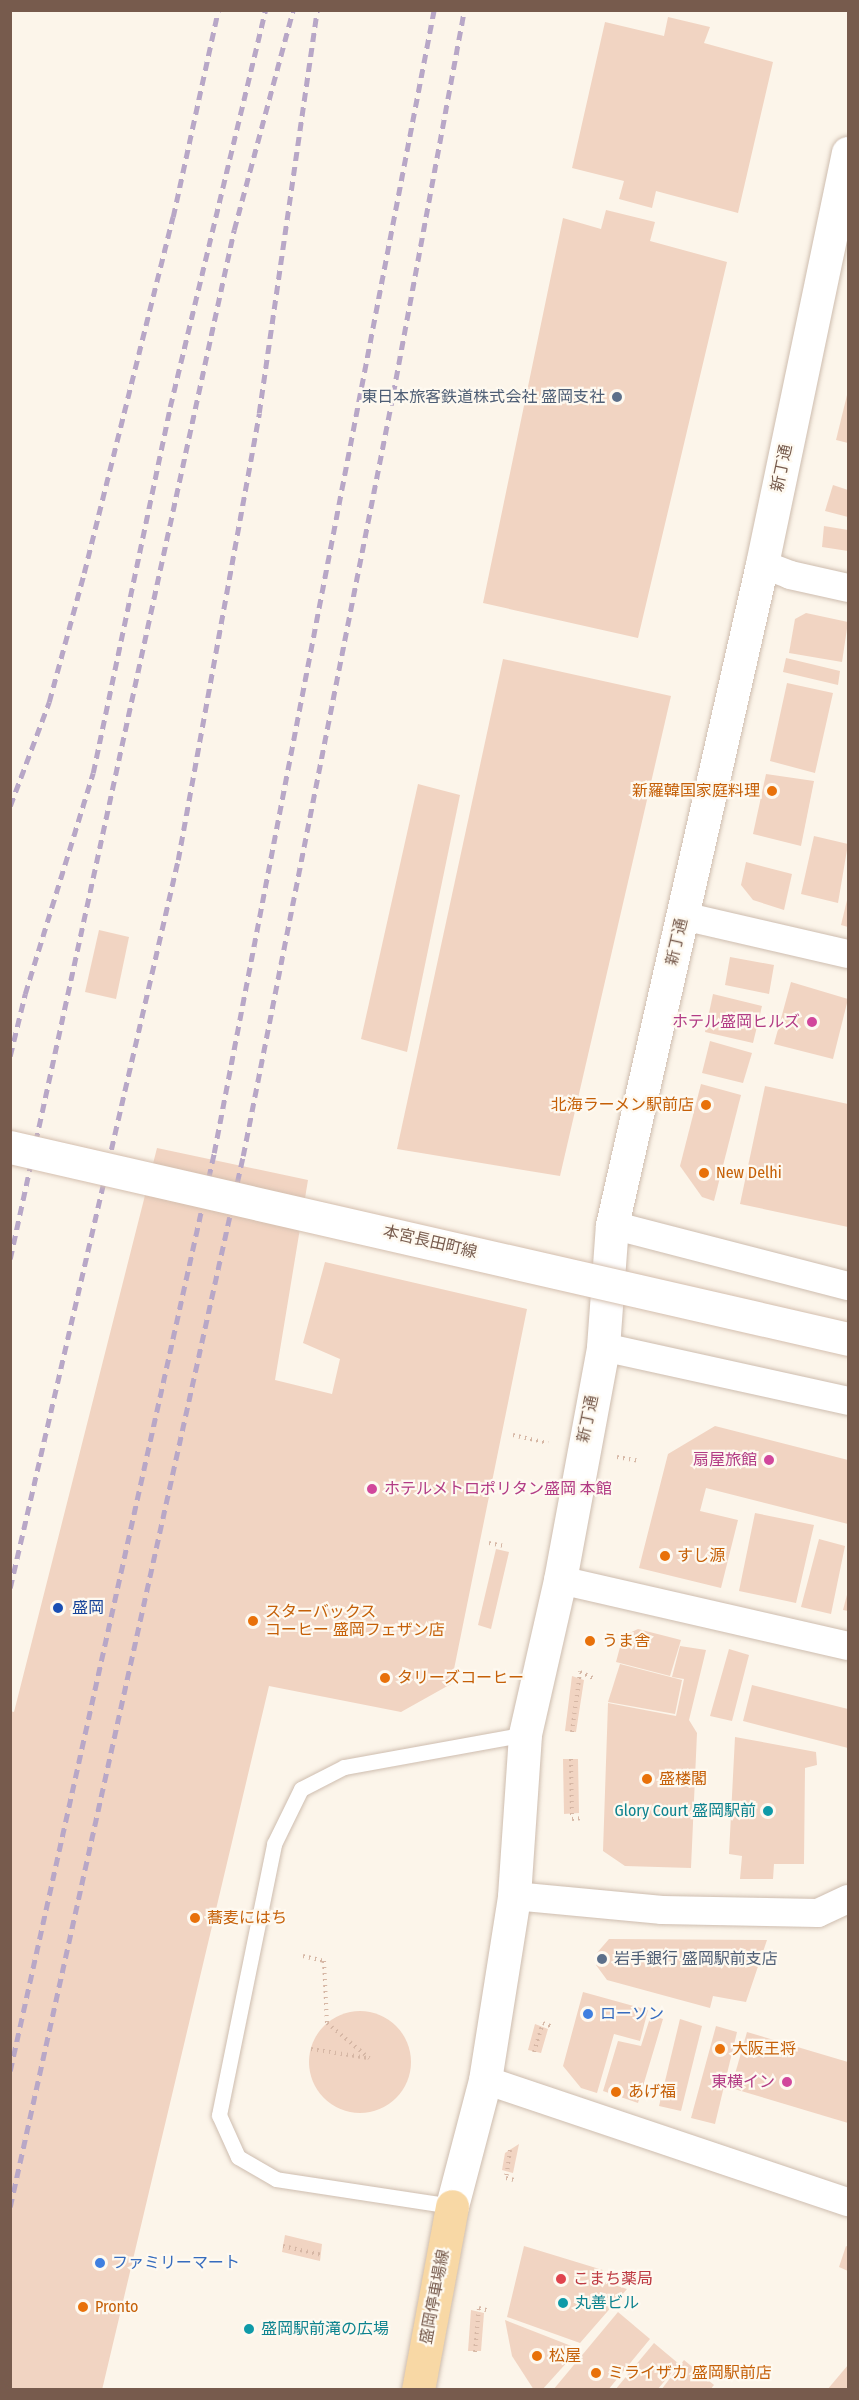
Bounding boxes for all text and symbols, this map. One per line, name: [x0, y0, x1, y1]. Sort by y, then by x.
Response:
place label: 東日本旅客鉄道株式会社 盛岡支社: [361, 387, 605, 407]
marker: 東日本旅客鉄道株式会社 盛岡支社: [610, 390, 624, 404]
street label: 新丁通: [768, 443, 796, 493]
place label: 新羅韓国家庭料理: [632, 781, 760, 801]
marker: 新羅韓国家庭料理: [765, 784, 779, 798]
street label: 新丁通: [662, 916, 692, 968]
place label: ホテル盛岡ヒルズ: [672, 1012, 800, 1032]
marker: ホテル盛岡ヒルズ: [805, 1015, 819, 1029]
place label: 北海ラーメン駅前店: [550, 1095, 694, 1115]
marker: 北海ラーメン駅前店: [699, 1098, 713, 1112]
place label: New Delhi: [716, 1163, 782, 1183]
marker: New Delhi: [697, 1166, 711, 1180]
street label: 本宮長田町線: [381, 1222, 479, 1262]
street label: 新丁通: [574, 1394, 602, 1444]
place label: 扇屋旅館: [693, 1450, 757, 1470]
marker: 扇屋旅館: [762, 1453, 776, 1467]
place label: ホテルメトロポリタン盛岡 本館: [384, 1479, 612, 1499]
marker: ホテルメトロポリタン盛岡 本館: [365, 1482, 379, 1496]
place label: すし源: [677, 1546, 725, 1566]
marker: すし源: [658, 1549, 672, 1563]
place label: 盛岡: [72, 1598, 104, 1618]
marker: 盛岡: [49, 1599, 67, 1617]
place label: スターバックス コーヒー 盛岡フェザン店: [265, 1602, 445, 1640]
marker: スターバックス コーヒー 盛岡フェザン店: [246, 1614, 260, 1628]
place label: うま舎: [602, 1631, 650, 1651]
marker: うま舎: [583, 1634, 597, 1648]
place label: タリーズコーヒー: [397, 1668, 525, 1688]
marker: タリーズコーヒー: [378, 1671, 392, 1685]
place label: 盛楼閣: [659, 1769, 707, 1789]
marker: 盛楼閣: [640, 1772, 654, 1786]
place label: Glory Court 盛岡駅前: [615, 1801, 756, 1821]
marker: Glory Court 盛岡駅前: [761, 1804, 775, 1818]
place label: 蕎麦にはち: [207, 1908, 287, 1928]
marker: 蕎麦にはち: [188, 1911, 202, 1925]
place label: 岩手銀行 盛岡駅前支店: [614, 1949, 778, 1969]
marker: 岩手銀行 盛岡駅前支店: [595, 1952, 609, 1966]
place label: ローソン: [600, 2004, 664, 2024]
marker: ローソン: [581, 2007, 595, 2021]
place label: 大阪王将: [732, 2039, 796, 2059]
marker: 大阪王将: [713, 2042, 727, 2056]
place label: 東横イン: [711, 2072, 775, 2092]
marker: 東横イン: [780, 2075, 794, 2089]
place label: あげ福: [628, 2082, 676, 2102]
marker: あげ福: [609, 2085, 623, 2099]
street label: 盛岡停車場線: [416, 2248, 454, 2346]
place label: ファミリーマート: [112, 2253, 240, 2273]
marker: ファミリーマート: [93, 2256, 107, 2270]
place label: こまち薬局: [573, 2269, 653, 2289]
marker: こまち薬局: [554, 2272, 568, 2286]
place label: 丸善ビル: [575, 2293, 639, 2313]
marker: 丸善ビル: [556, 2296, 570, 2310]
place label: Pronto: [95, 2297, 138, 2317]
marker: Pronto: [76, 2300, 90, 2314]
place label: 盛岡駅前滝の広場: [261, 2319, 389, 2339]
marker: 盛岡駅前滝の広場: [242, 2322, 256, 2336]
place label: 松屋: [549, 2346, 581, 2366]
marker: 松屋: [530, 2349, 544, 2363]
place label: ミライザカ 盛岡駅前店: [608, 2363, 772, 2383]
marker: ミライザカ 盛岡駅前店: [589, 2366, 603, 2380]

